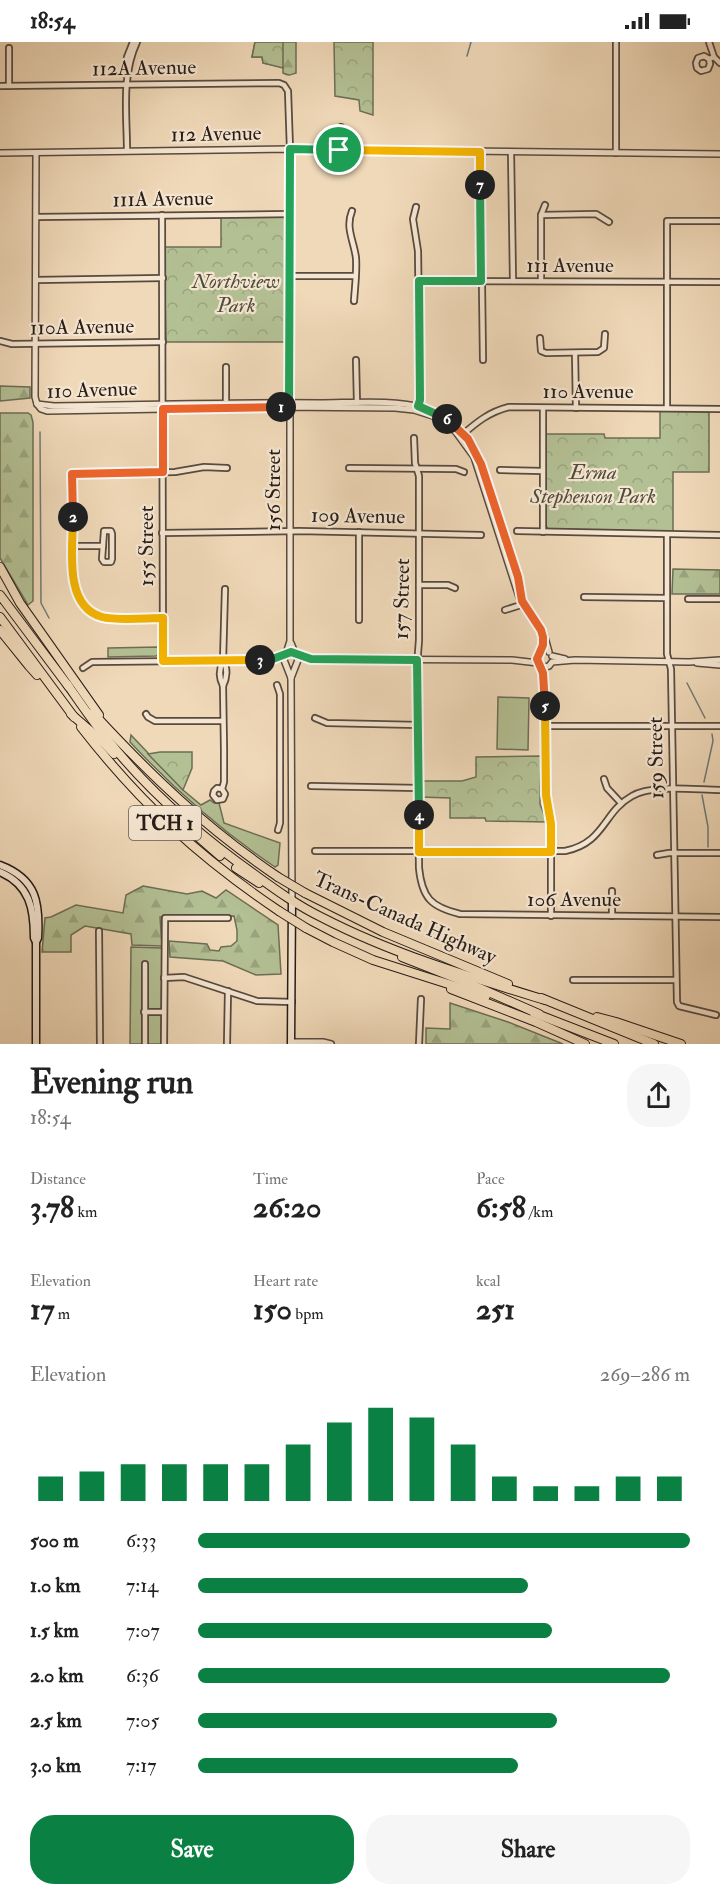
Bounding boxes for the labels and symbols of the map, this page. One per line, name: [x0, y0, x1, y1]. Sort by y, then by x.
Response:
street label: 112A Avenue: [92, 54, 197, 82]
street label: 112 Avenue: [170, 120, 262, 148]
pin: [313, 124, 364, 175]
pin: 7: [465, 170, 495, 200]
street label: 111A Avenue: [112, 185, 214, 213]
street label: 111 Avenue: [526, 252, 614, 279]
park label: Northview Park: [191, 268, 280, 319]
street label: 110A Avenue: [30, 313, 135, 341]
street label: 110 Avenue: [46, 375, 138, 405]
street label: 110 Avenue: [543, 378, 634, 405]
pin: 1: [266, 392, 296, 422]
pin: 6: [432, 404, 462, 434]
street label: 156 Street: [260, 449, 287, 531]
park label: Erma Stephenson Park: [529, 459, 656, 510]
pin: 2: [58, 502, 88, 532]
street label: 109 Avenue: [311, 502, 405, 530]
street label: 155 Street: [133, 505, 160, 586]
street label: 157 Street: [388, 558, 416, 640]
pin: 3: [245, 645, 275, 675]
pin: 5: [530, 691, 560, 721]
street label: 159 Street: [642, 716, 670, 799]
pin: 4: [404, 800, 434, 830]
road number: TCH 1: [129, 806, 201, 840]
street label: Trans-Canada Highway: [309, 865, 502, 971]
street label: 106 Avenue: [527, 886, 621, 913]

